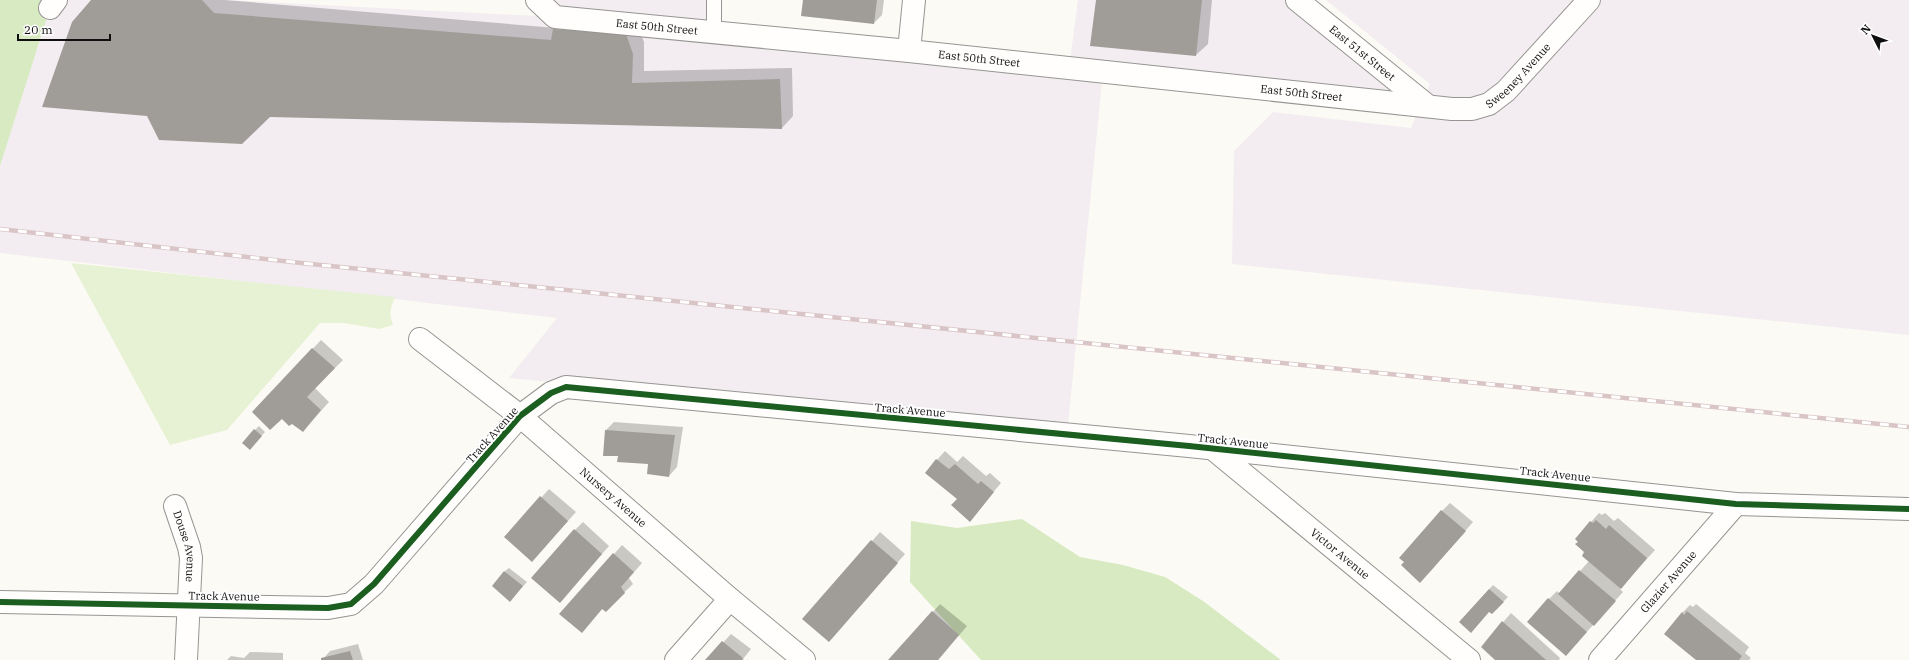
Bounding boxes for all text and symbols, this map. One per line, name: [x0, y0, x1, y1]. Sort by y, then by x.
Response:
scale bar: [18, 16, 110, 42]
street label: East 50th Street: [615, 16, 699, 38]
north arrow: [1853, 16, 1893, 56]
text: N: [1857, 21, 1874, 37]
text: 20 m: [24, 22, 53, 37]
street label: East 51st Street: [1327, 22, 1398, 84]
street label: Sweeney Avenue: [1483, 40, 1554, 111]
street label: East 50th Street: [938, 47, 1021, 70]
street label: East 50th Street: [1260, 82, 1343, 104]
street label: Track Avenue: [874, 400, 946, 420]
street label: Track Avenue: [463, 404, 521, 466]
street label: Track Avenue: [1197, 430, 1269, 452]
street label: Track Avenue: [1519, 463, 1591, 485]
street label: Nursery Avenue: [577, 464, 650, 530]
street label: Douse Avenue: [170, 509, 198, 583]
street label: Victor Avenue: [1308, 525, 1373, 582]
street label: Glazier Avenue: [1637, 547, 1699, 616]
street label: Track Avenue: [188, 588, 260, 604]

